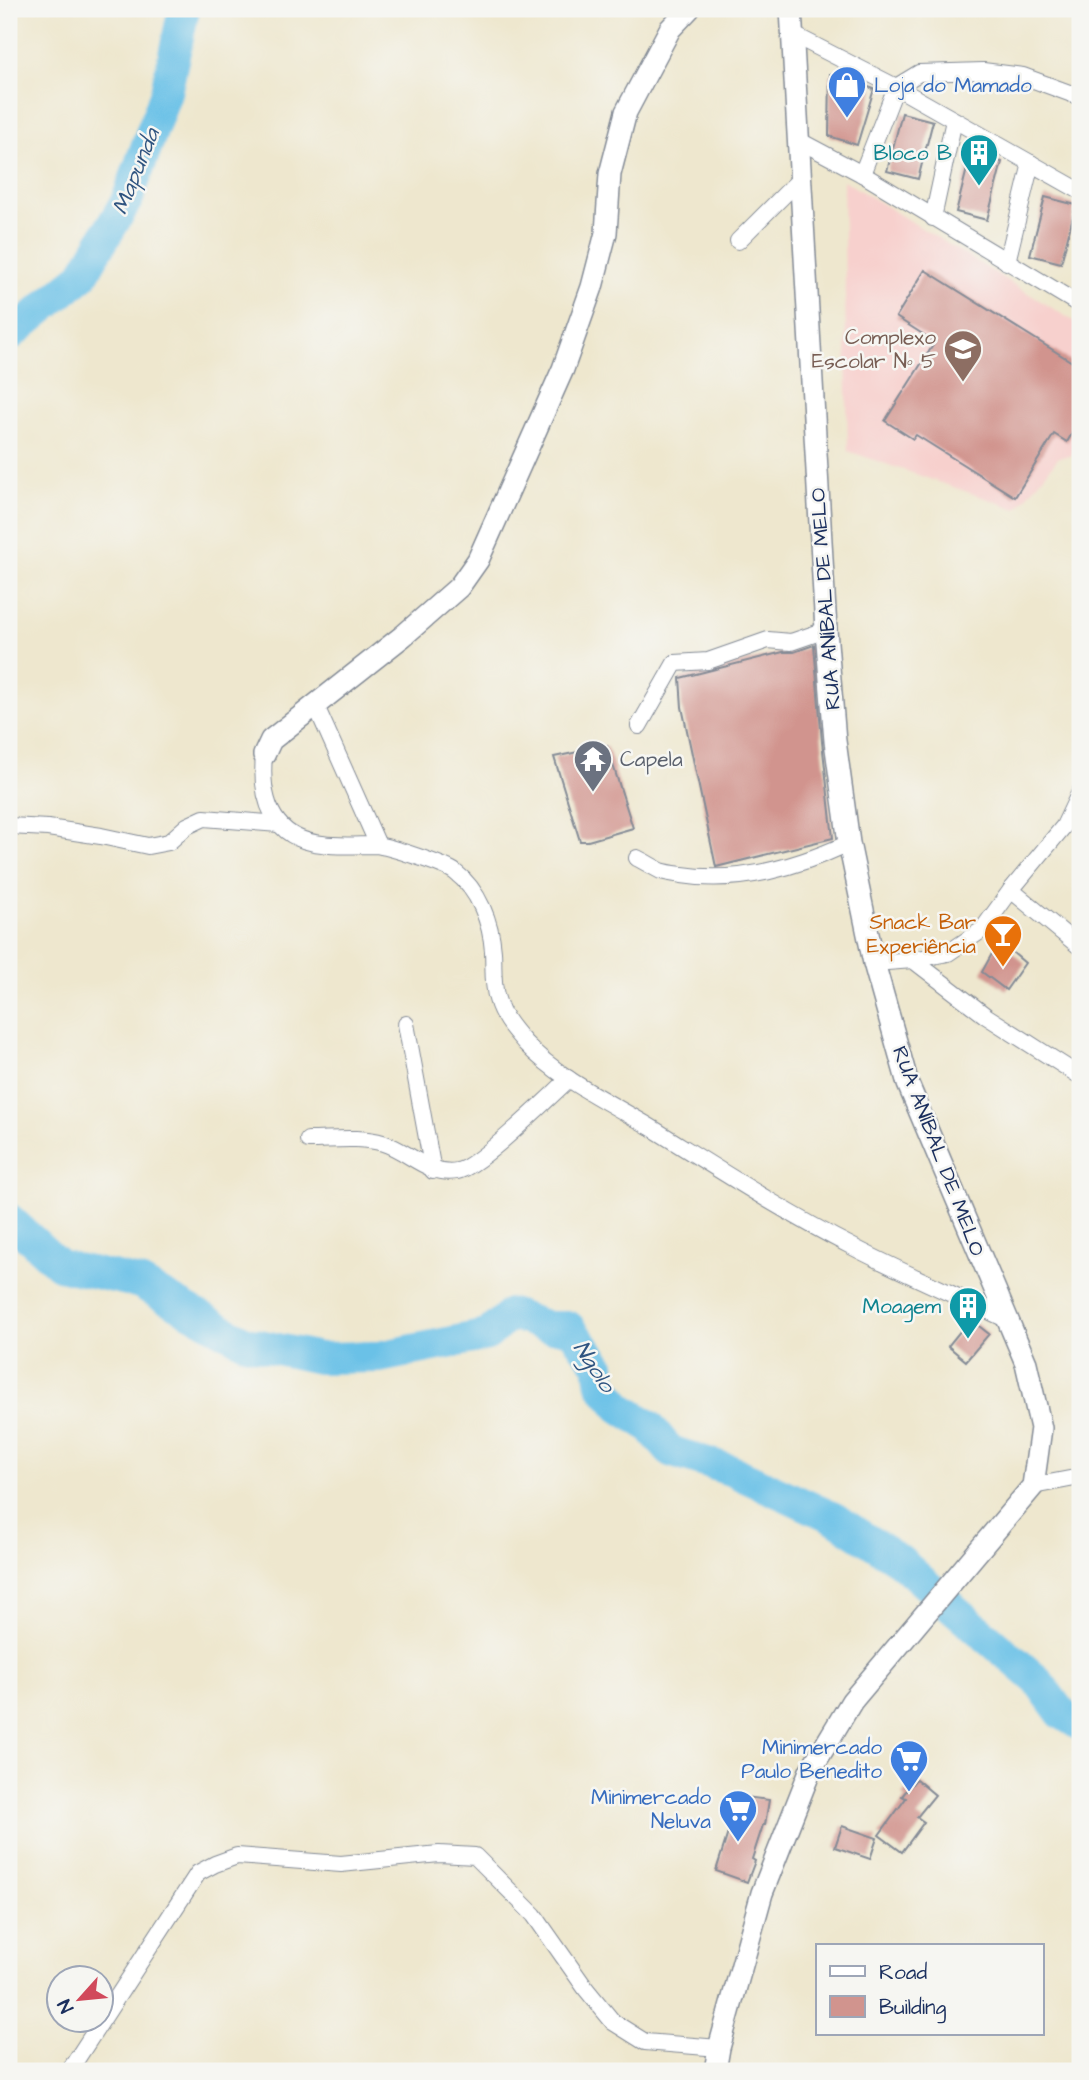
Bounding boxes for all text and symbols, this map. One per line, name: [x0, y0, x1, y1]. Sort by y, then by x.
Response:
shop icon: Loja do Mamado: [826, 64, 868, 119]
place label: Loja do Mamado: [874, 71, 1032, 100]
water label: Mapunda: [104, 122, 168, 219]
building icon: Bloco B: [958, 132, 1000, 187]
place label: Bloco B: [874, 139, 952, 168]
place label: Complexo Escolar Nº 5: [812, 323, 936, 376]
school or university icon: Complexo Escolar Nº 5: [942, 328, 984, 383]
street label: RUA ANÍBAL DE MELO: [803, 487, 848, 711]
temple icon: Capela: [572, 738, 614, 793]
place label: Capela: [620, 745, 683, 775]
place label: Snack Bar Experiência: [867, 908, 976, 962]
bar icon: Snack Bar Experiência: [982, 913, 1024, 968]
street label: RUA ANÍBAL DE MELO: [885, 1042, 992, 1260]
building icon: Moagem: [947, 1285, 989, 1340]
place label: Moagem: [863, 1292, 942, 1323]
water label: Ngolo: [565, 1334, 624, 1401]
place label: Minimercado Paulo Benedito: [741, 1733, 882, 1786]
supermarket icon: Minimercado Paulo Benedito: [888, 1738, 930, 1793]
place label: Minimercado Neluva: [591, 1783, 711, 1836]
supermarket icon: Minimercado Neluva: [717, 1788, 759, 1843]
legend: [816, 1944, 1044, 2035]
text: Road: [879, 1958, 927, 1987]
north arrow: [46, 1965, 116, 2035]
text: Building: [879, 1993, 947, 2024]
text: N: [51, 1995, 81, 2017]

